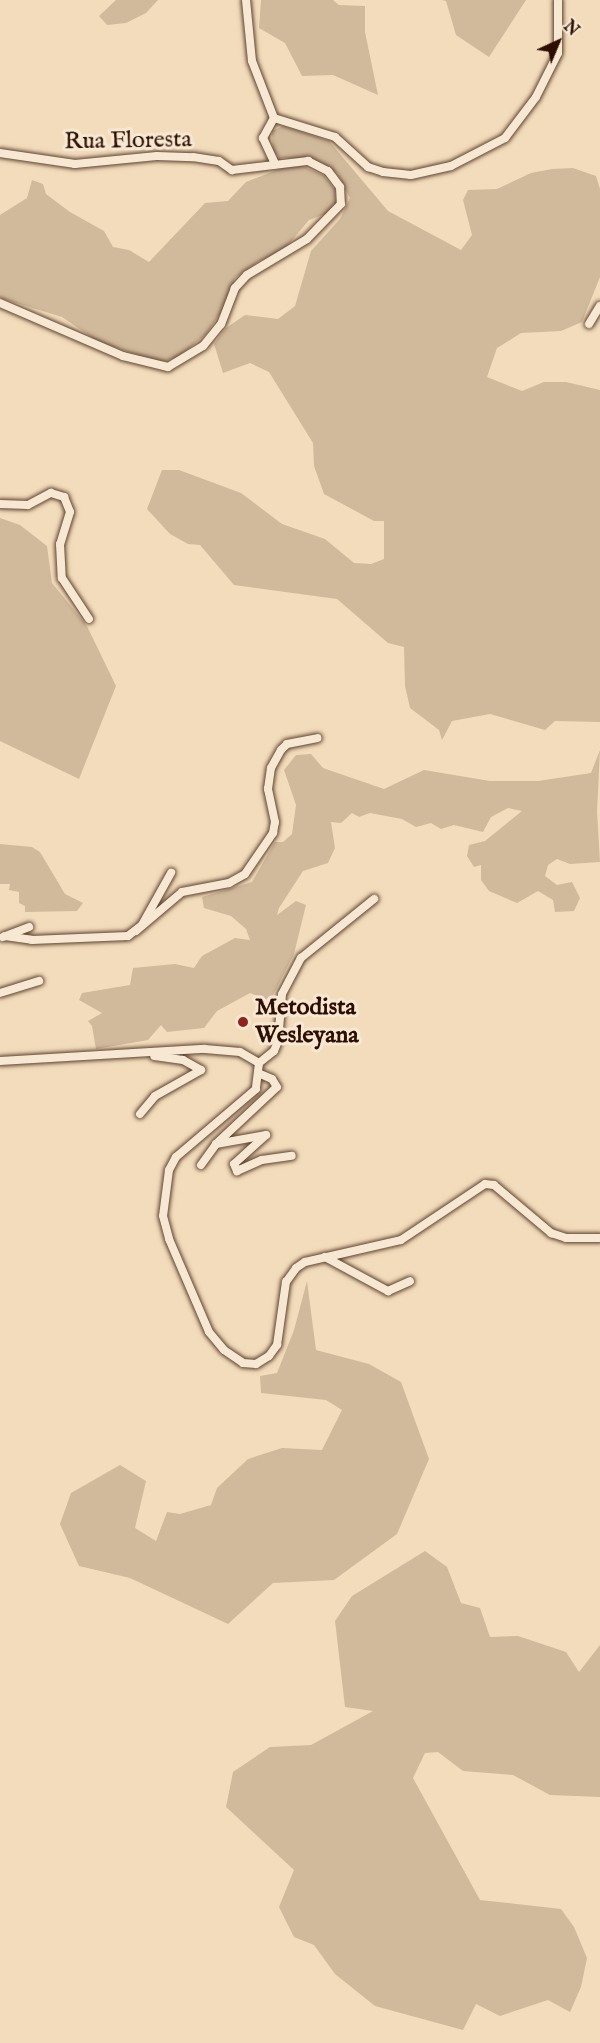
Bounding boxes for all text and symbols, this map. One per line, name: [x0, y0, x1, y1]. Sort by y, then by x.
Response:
north arrow: [528, 12, 588, 72]
text: N: [559, 17, 582, 41]
street label: Rua Floresta: [64, 125, 192, 157]
place label: Metodista Wesleyana: [255, 994, 359, 1050]
marker: Metodista Wesleyana: [236, 1015, 250, 1029]

